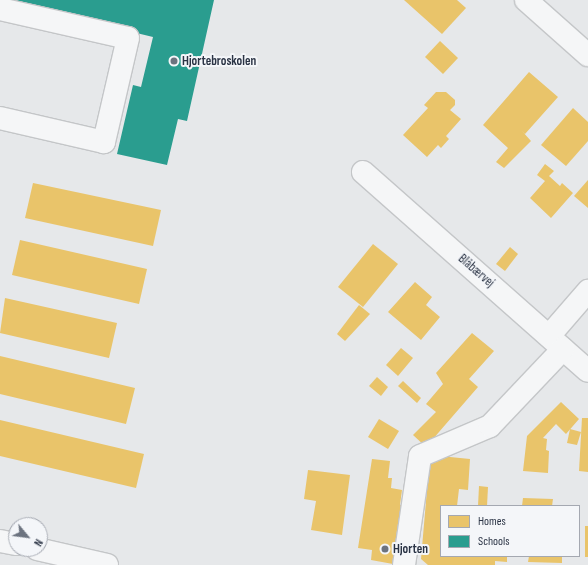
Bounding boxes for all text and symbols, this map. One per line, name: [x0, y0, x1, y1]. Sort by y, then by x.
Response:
place label: Hjortebroskolen: [182, 53, 256, 69]
marker: Hjortebroskolen: [169, 56, 179, 66]
street label: Blåbærvej: [455, 251, 497, 291]
legend: [440, 505, 580, 557]
text: Homes: [478, 514, 506, 529]
north arrow: [8, 517, 48, 557]
text: Schools: [478, 534, 510, 549]
text: N: [31, 537, 45, 548]
place label: Hjorten: [393, 541, 428, 557]
marker: Hjorten: [380, 544, 390, 554]

